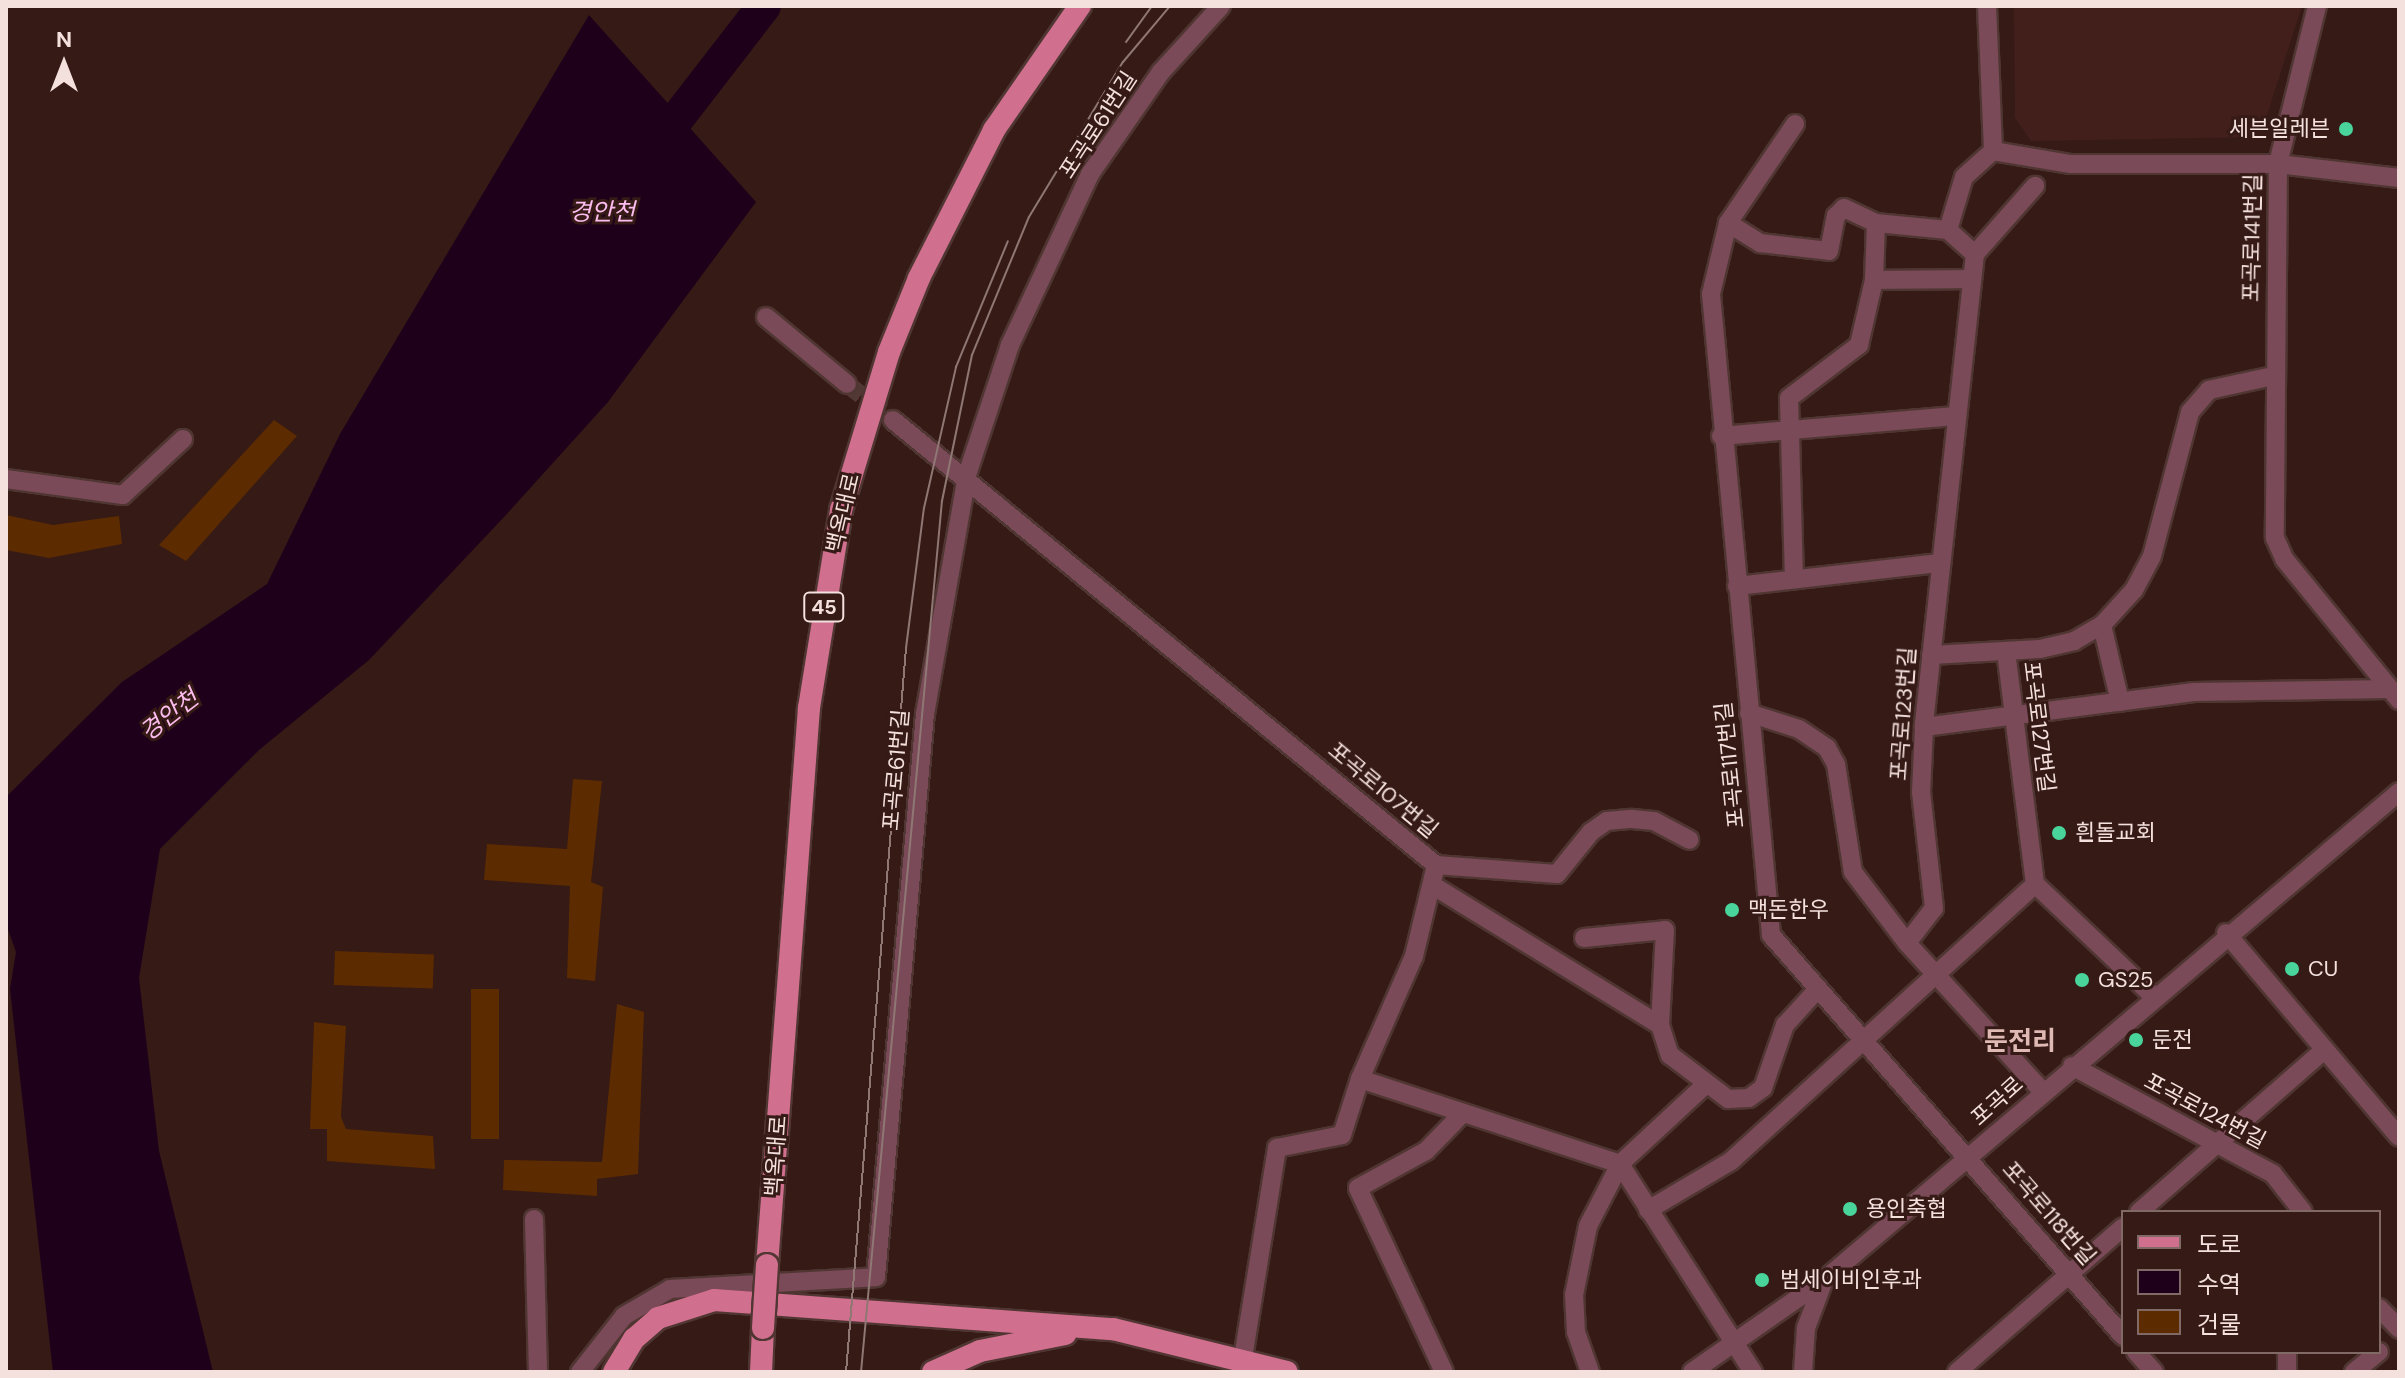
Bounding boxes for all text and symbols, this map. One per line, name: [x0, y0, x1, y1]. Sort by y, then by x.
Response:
north arrow: [24, 24, 104, 104]
text: N: [56, 25, 72, 54]
street label: 포곡로61번길: [1054, 67, 1142, 183]
place label: 세븐일레븐: [2229, 116, 2330, 142]
marker: 세븐일레븐: [2337, 120, 2355, 138]
street label: 포곡로141번길: [2238, 174, 2266, 302]
water label: 경안천: [569, 198, 635, 226]
street label: 백옥대로: [821, 471, 865, 555]
road number: 45: [802, 591, 846, 623]
street label: 포곡로123번길: [1885, 646, 1921, 782]
street label: 포곡로127번길: [2018, 660, 2060, 794]
water label: 경안천: [134, 683, 204, 747]
street label: 포곡로117번길: [1710, 701, 1750, 829]
street label: 포곡로61번길: [878, 708, 914, 832]
street label: 포곡로107번길: [1323, 737, 1443, 843]
place label: 흰돌교회: [2075, 820, 2156, 846]
marker: 흰돌교회: [2050, 824, 2068, 842]
place label: 맥돈한우: [1748, 897, 1829, 923]
marker: 맥돈한우: [1723, 901, 1741, 919]
place label: CU: [2308, 956, 2338, 982]
marker: CU: [2283, 960, 2301, 978]
place label: GS25: [2098, 967, 2154, 993]
marker: GS25: [2073, 971, 2091, 989]
district label: 둔전리: [1984, 1026, 2056, 1058]
place label: 둔전: [2152, 1027, 2192, 1053]
marker: 둔전: [2127, 1031, 2145, 1049]
street label: 포곡로124번길: [2140, 1068, 2270, 1154]
street label: 포곡로: [1966, 1071, 2028, 1131]
street label: 백옥대로: [760, 1115, 792, 1197]
street label: 포곡로118번길: [1997, 1156, 2101, 1270]
place label: 용인축협: [1866, 1196, 1947, 1222]
marker: 용인축협: [1841, 1200, 1859, 1218]
legend: [2121, 1210, 2381, 1354]
text: 도로: [2197, 1229, 2241, 1260]
place label: 범세이비인후과: [1780, 1267, 1922, 1293]
marker: 범세이비인후과: [1751, 1269, 1773, 1291]
text: 수역: [2197, 1269, 2241, 1300]
text: 건물: [2197, 1309, 2241, 1340]

